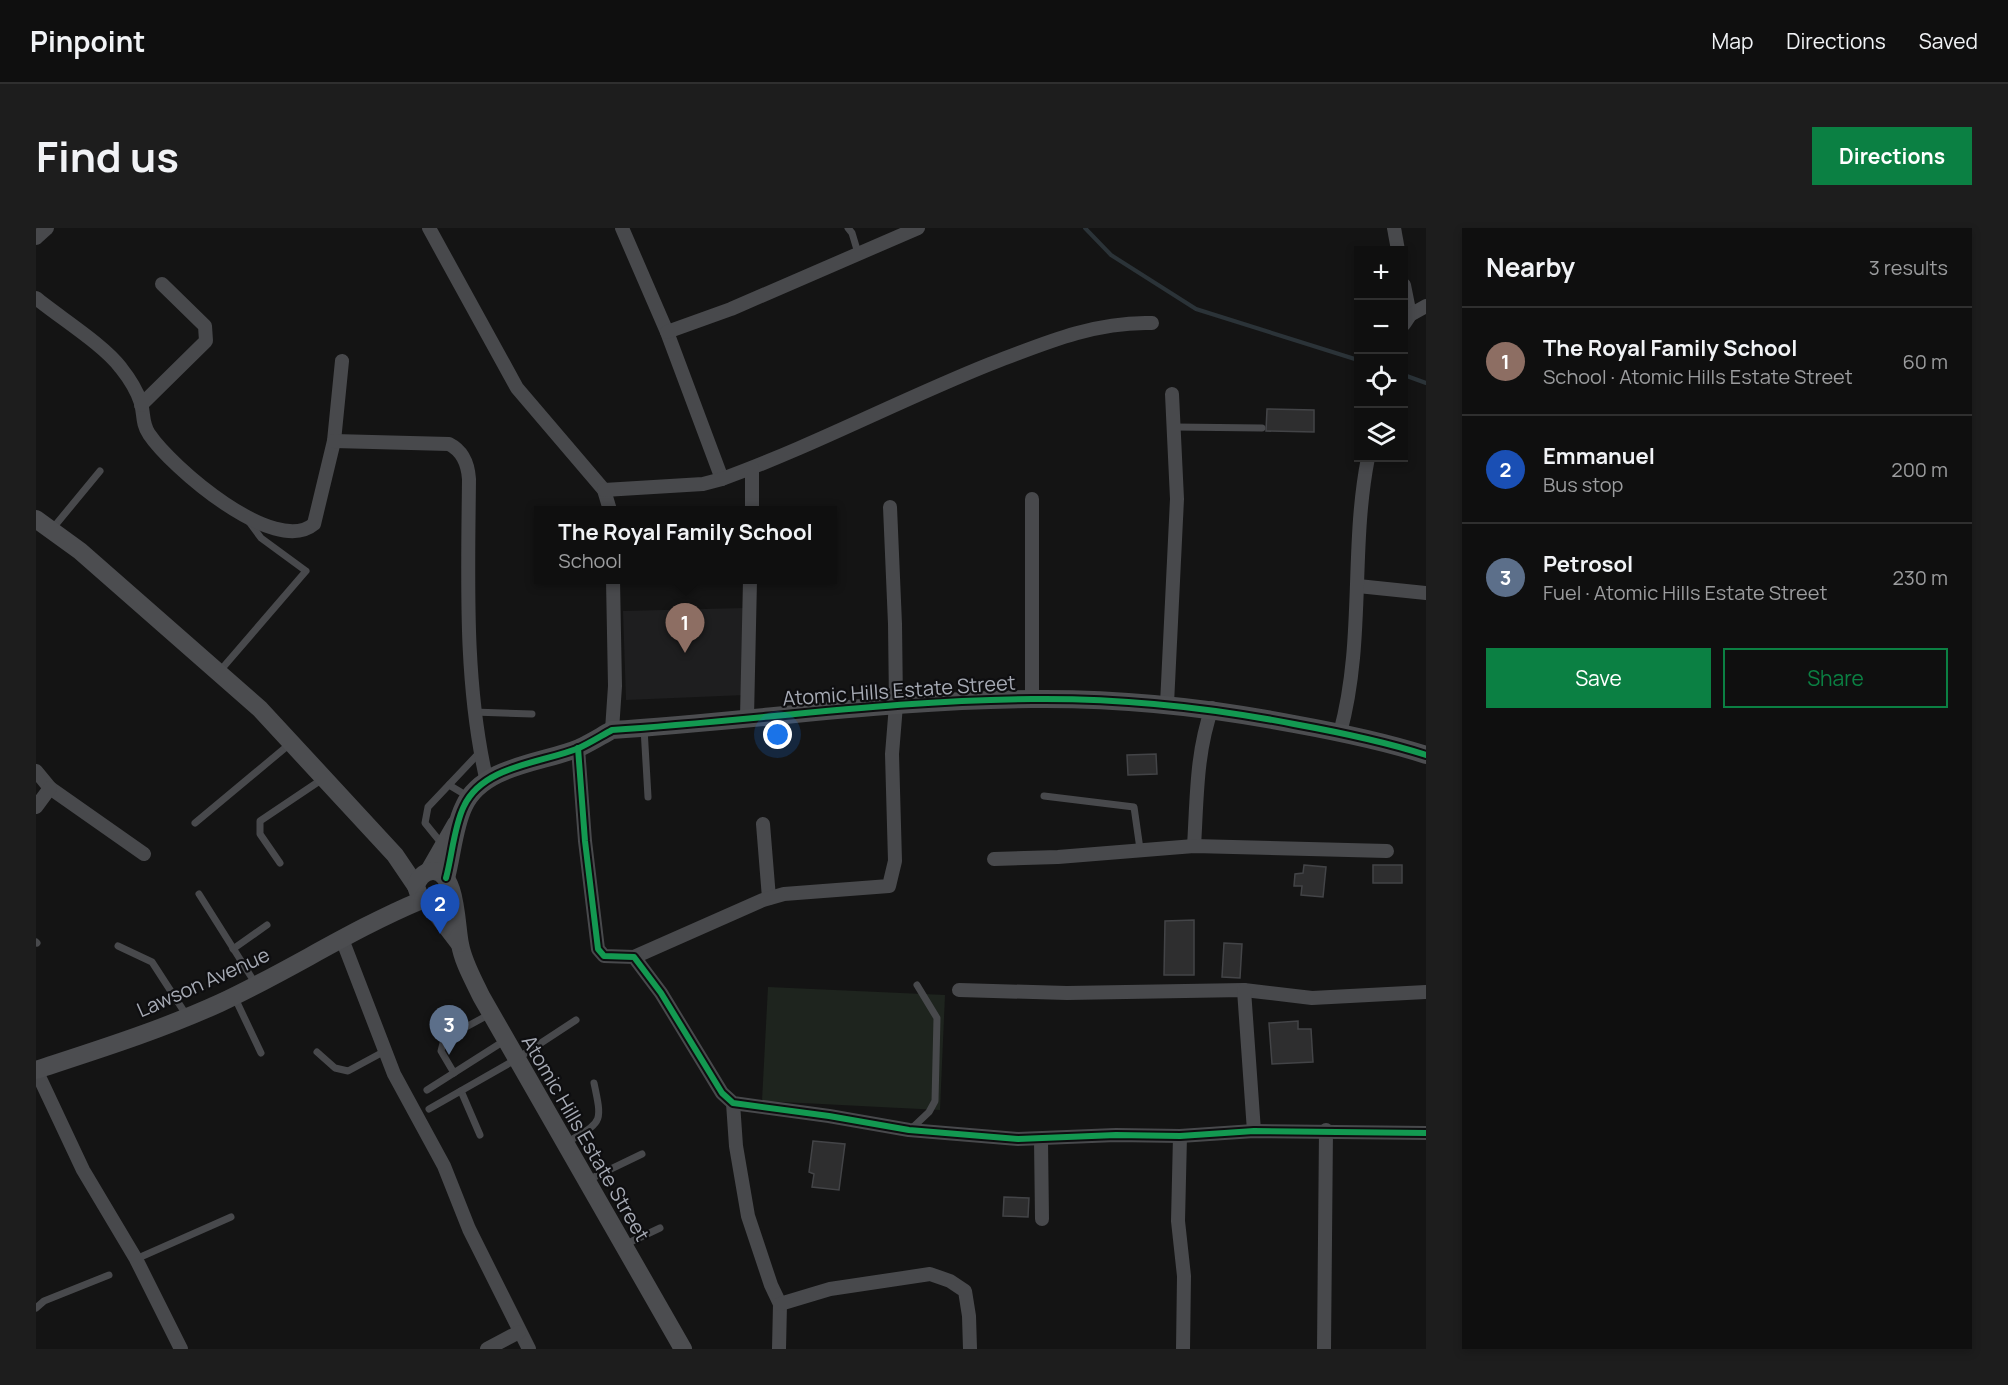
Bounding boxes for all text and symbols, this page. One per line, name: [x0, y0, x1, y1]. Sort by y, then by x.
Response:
text: Pinpoint: [30, 22, 145, 60]
text: Map: [1712, 27, 1753, 55]
text: Directions: [1786, 27, 1886, 55]
text: Saved: [1919, 27, 1978, 55]
text: Find us: [36, 127, 179, 185]
button: Directions: [1812, 127, 1972, 185]
map controls: [1354, 246, 1408, 462]
button: +: [1354, 246, 1408, 300]
text: Nearby: [1486, 249, 1575, 285]
text: 3 results: [1869, 254, 1948, 281]
button: −: [1354, 300, 1408, 354]
text: The Royal Family School: [1543, 333, 1797, 363]
text: 1: [1501, 348, 1510, 375]
text: 60 m: [1902, 348, 1948, 375]
button: locate: [1354, 354, 1408, 408]
text: School · Atomic Hills Estate Street: [1543, 363, 1853, 390]
button: layers: [1354, 408, 1408, 462]
text: Emmanuel: [1543, 441, 1655, 471]
text: 2: [1500, 456, 1511, 483]
text: 200 m: [1891, 456, 1948, 483]
text: Bus stop: [1543, 471, 1623, 498]
popup: [534, 506, 837, 584]
text: The Royal Family School: [558, 517, 813, 547]
text: School: [558, 547, 622, 574]
text: Petrosol: [1543, 549, 1633, 579]
text: 3: [1500, 564, 1511, 591]
text: 230 m: [1892, 564, 1948, 591]
text: Fuel · Atomic Hills Estate Street: [1543, 579, 1828, 606]
pin: 1: [666, 604, 704, 653]
button: Save: [1486, 648, 1711, 708]
button: Share: [1723, 648, 1948, 708]
street label: Atomic Hills Estate Street: [782, 668, 1016, 712]
your location: [763, 720, 792, 749]
pin: 2: [420, 884, 460, 934]
street label: Lawson Avenue: [132, 941, 274, 1023]
pin: 3: [430, 1006, 468, 1055]
street label: Atomic Hills Estate Street: [516, 1030, 656, 1246]

